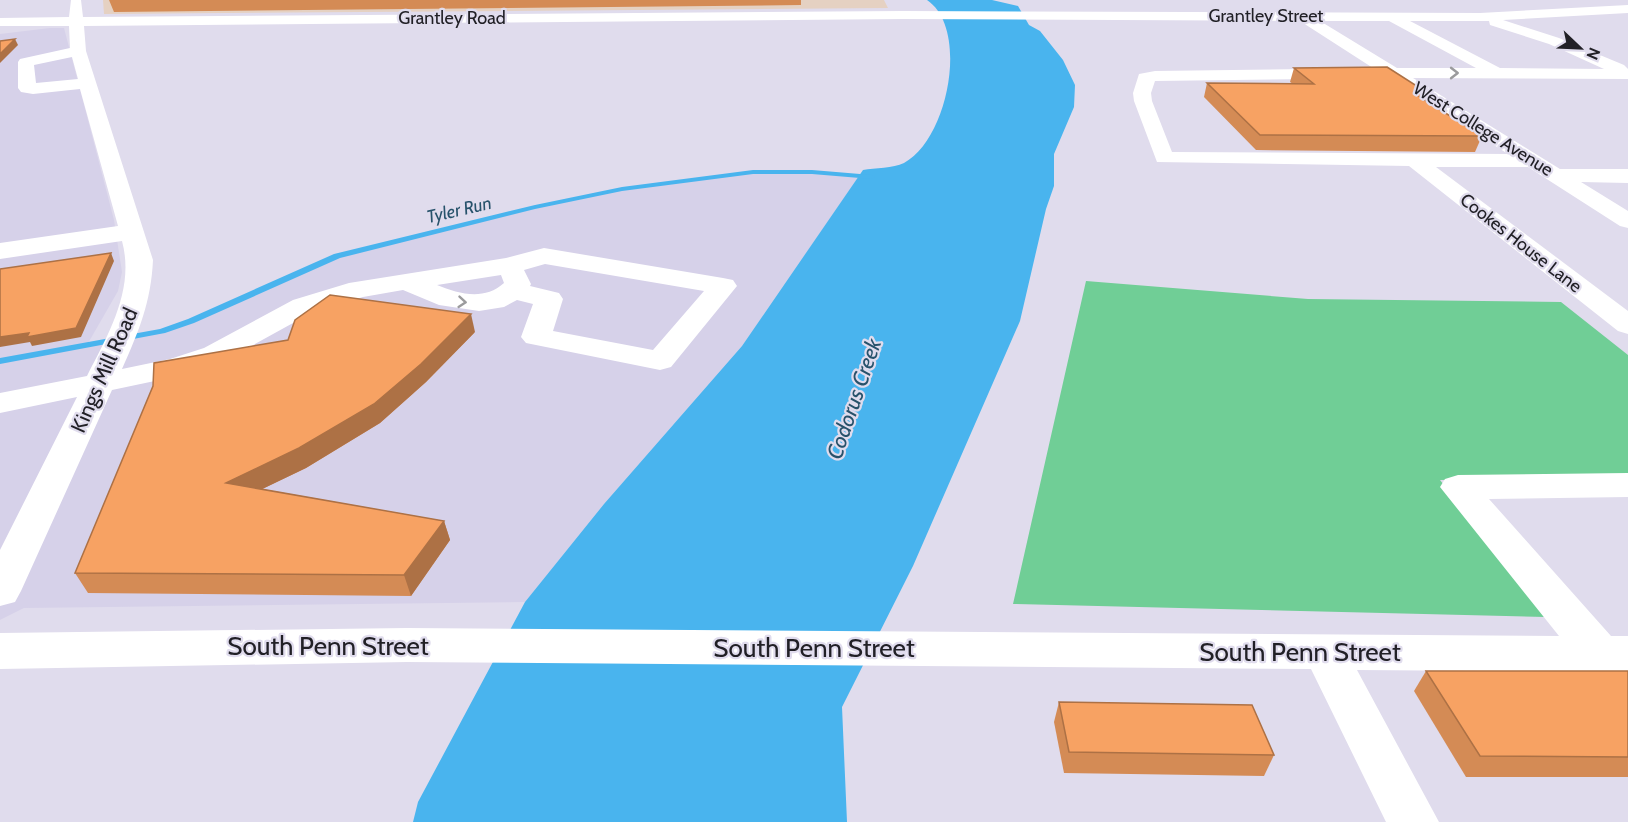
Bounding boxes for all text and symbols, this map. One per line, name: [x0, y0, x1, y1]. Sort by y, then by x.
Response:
street label: Grantley Street: [1209, 5, 1323, 27]
street label: Grantley Road: [398, 7, 506, 29]
north arrow: [1550, 18, 1610, 78]
text: N: [1582, 45, 1604, 63]
one-way arrow: [1449, 67, 1458, 79]
street label: West College Avenue: [1409, 77, 1557, 181]
street label: Cookes House Lane: [1456, 189, 1586, 297]
water label: Tyler Run: [424, 192, 494, 228]
one-way arrow: [457, 295, 466, 308]
street label: Kings Mill Road: [65, 304, 143, 436]
water label: Codorus Creek: [821, 335, 887, 463]
street label: South Penn Street: [227, 630, 429, 662]
street label: South Penn Street: [713, 632, 915, 664]
street label: South Penn Street: [1199, 636, 1401, 668]

